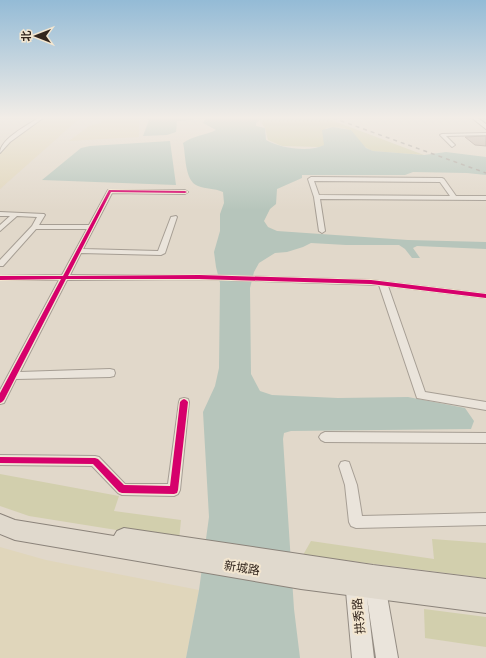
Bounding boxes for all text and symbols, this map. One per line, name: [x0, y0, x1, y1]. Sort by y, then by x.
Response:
north arrow: [16, 16, 56, 56]
text: 北: [17, 31, 33, 42]
street label: 新城路: [223, 555, 261, 579]
street label: 拱秀路: [347, 597, 369, 635]

